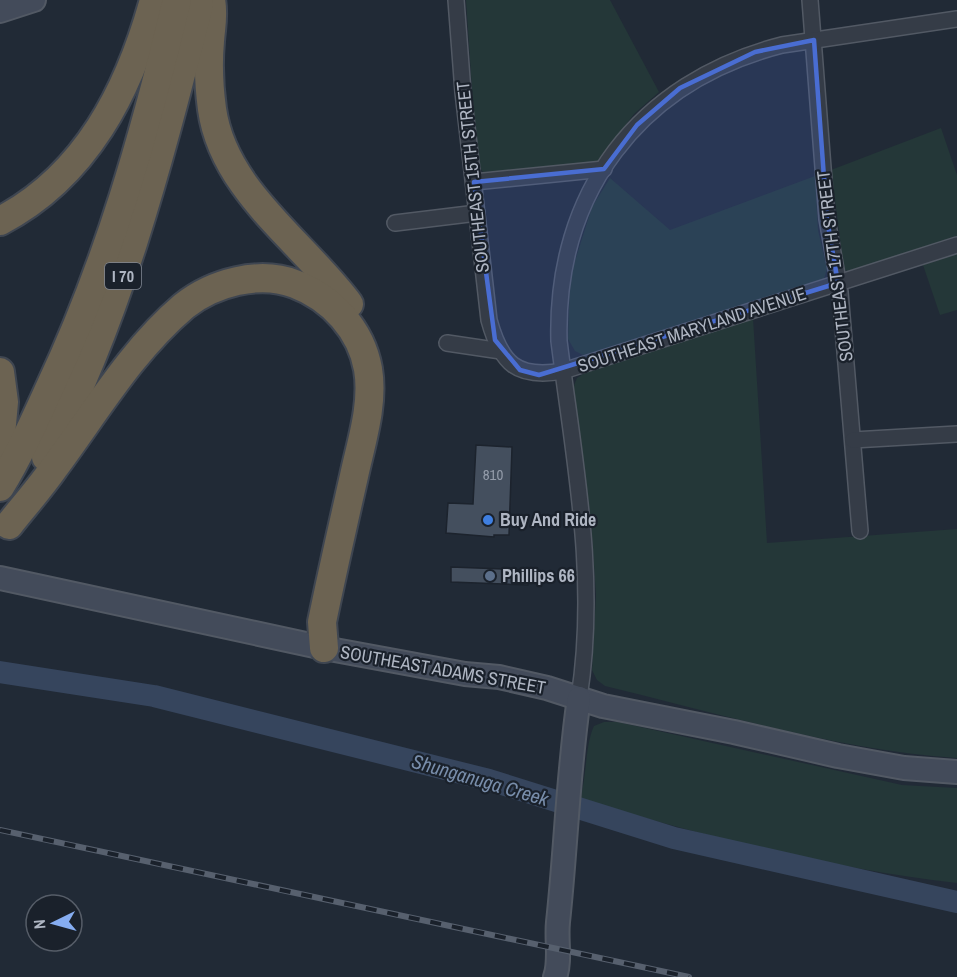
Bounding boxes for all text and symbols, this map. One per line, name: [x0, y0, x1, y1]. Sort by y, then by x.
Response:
street label: SOUTHEAST 15TH STREET: [450, 80, 495, 274]
street label: SOUTHEAST 17TH STREET: [810, 169, 859, 363]
road number: I 70: [105, 263, 141, 289]
street label: SOUTHEAST MARYLAND AVENUE: [574, 281, 809, 378]
house number: 810: [483, 464, 503, 485]
place label: Buy And Ride: [500, 507, 596, 532]
marker: Buy And Ride: [481, 513, 495, 527]
place label: Phillips 66: [502, 563, 575, 588]
marker: Phillips 66: [483, 569, 497, 583]
street label: SOUTHEAST ADAMS STREET: [338, 639, 548, 700]
water label: Shunganuga Creek: [408, 747, 553, 812]
north arrow: [24, 893, 84, 953]
text: N: [28, 919, 50, 930]

